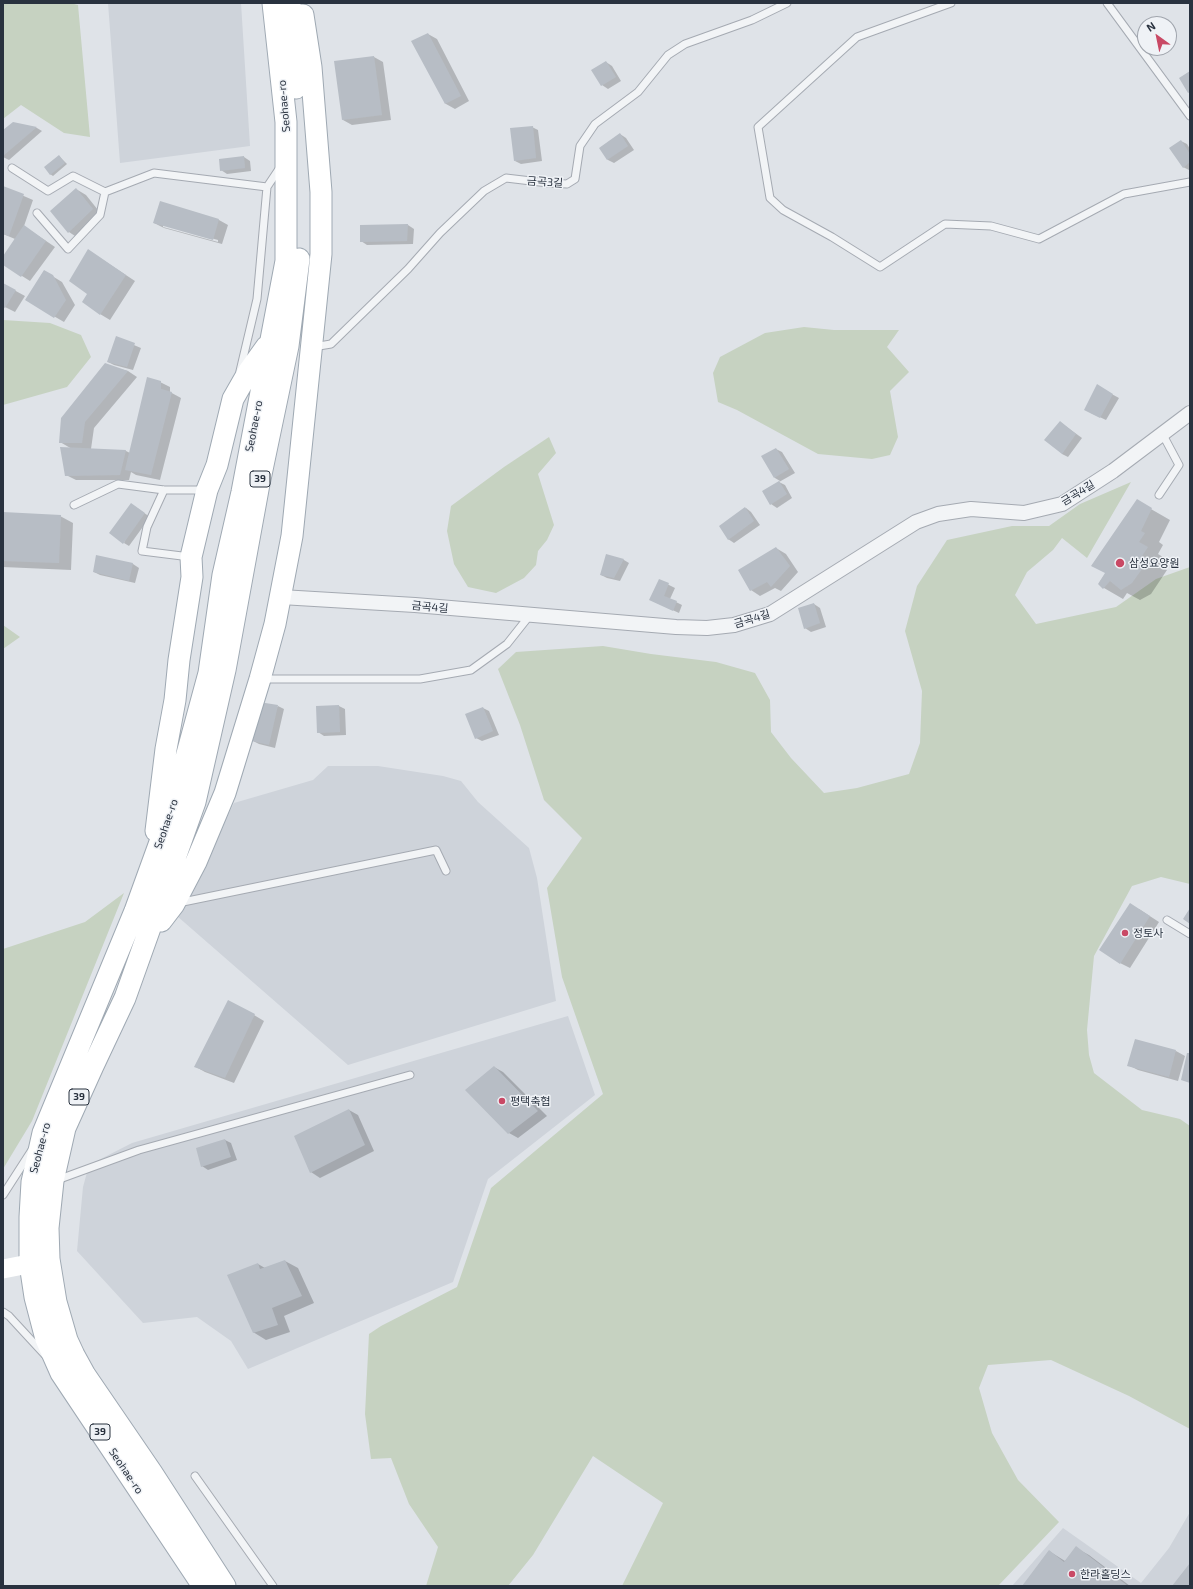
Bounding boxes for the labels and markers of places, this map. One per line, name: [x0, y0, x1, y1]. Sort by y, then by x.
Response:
place label: 삼성요양원: [1129, 556, 1180, 570]
marker: 삼성요양원: [1114, 557, 1126, 569]
place label: 정토사: [1133, 926, 1163, 940]
marker: 정토사: [1120, 928, 1130, 938]
place label: 평택축협: [510, 1094, 550, 1108]
marker: 평택축협: [497, 1096, 507, 1106]
place label: 한라홀딩스: [1080, 1567, 1131, 1581]
marker: 한라홀딩스: [1067, 1569, 1077, 1579]

